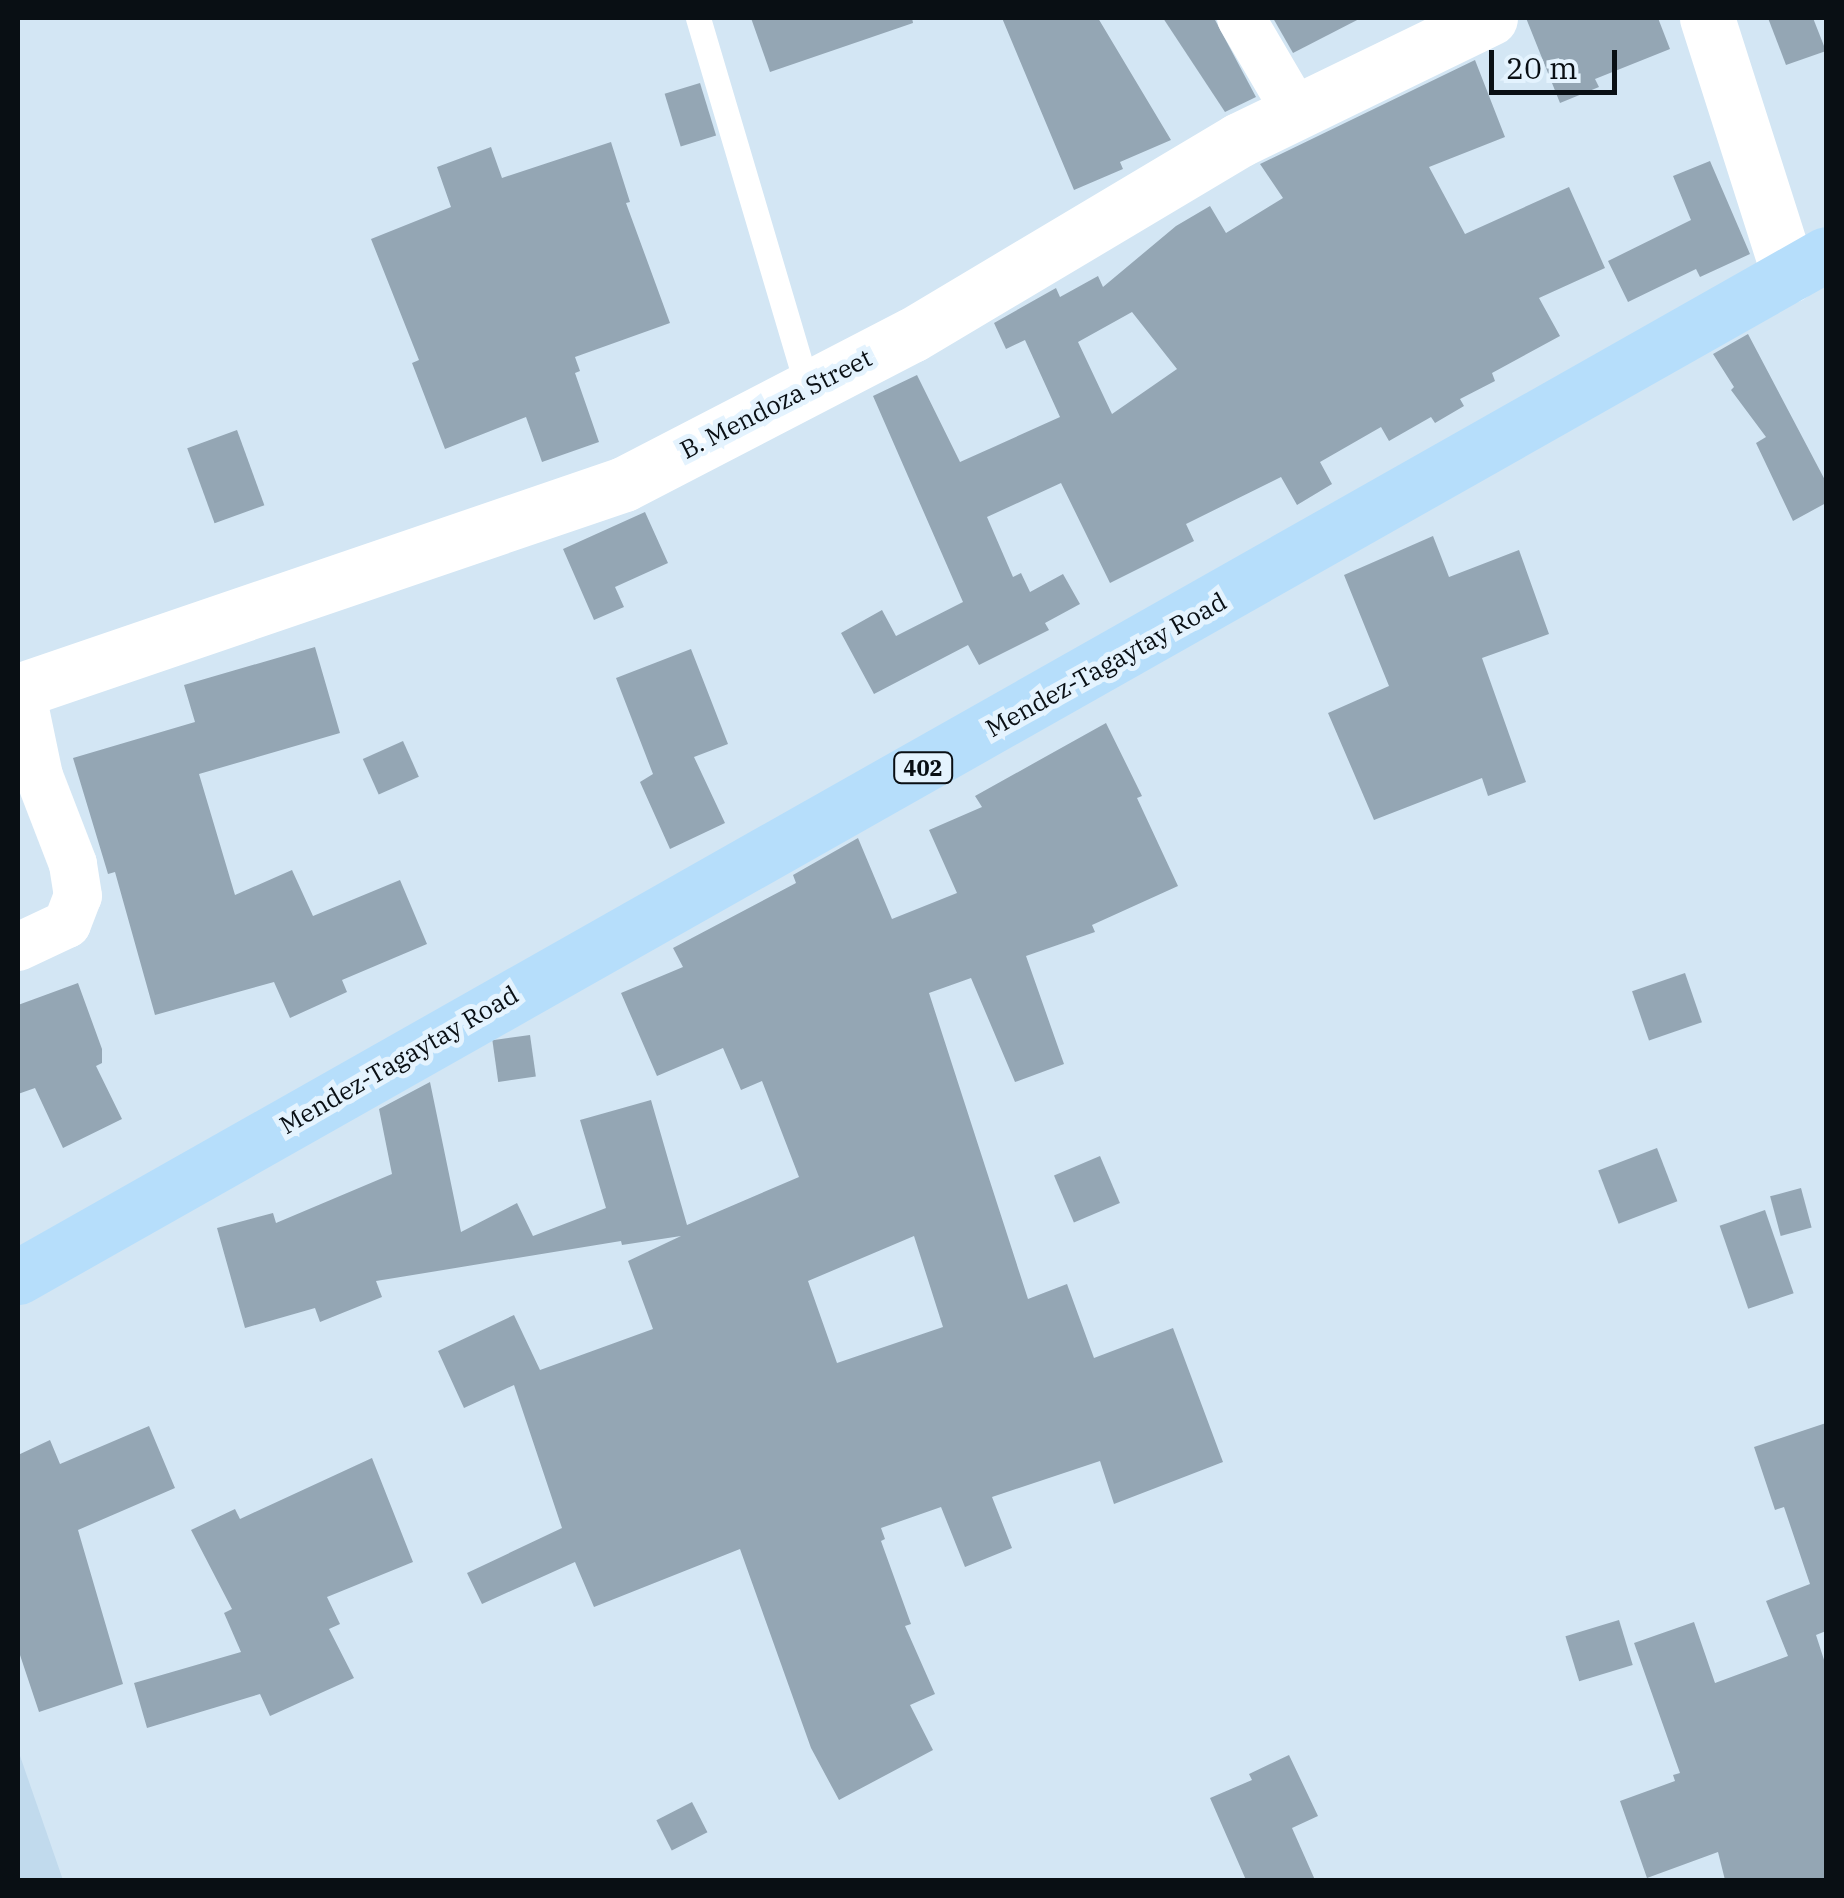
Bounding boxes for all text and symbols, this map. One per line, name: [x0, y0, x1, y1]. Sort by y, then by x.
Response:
scale bar: [1494, 30, 1622, 92]
text: 20 m: [1506, 48, 1578, 87]
street label: B. Mendoza Street: [675, 343, 877, 465]
street label: Mendez-Tagaytay Road: [980, 586, 1232, 744]
road number: 402: [893, 751, 953, 785]
street label: Mendez-Tagaytay Road: [274, 979, 524, 1141]

